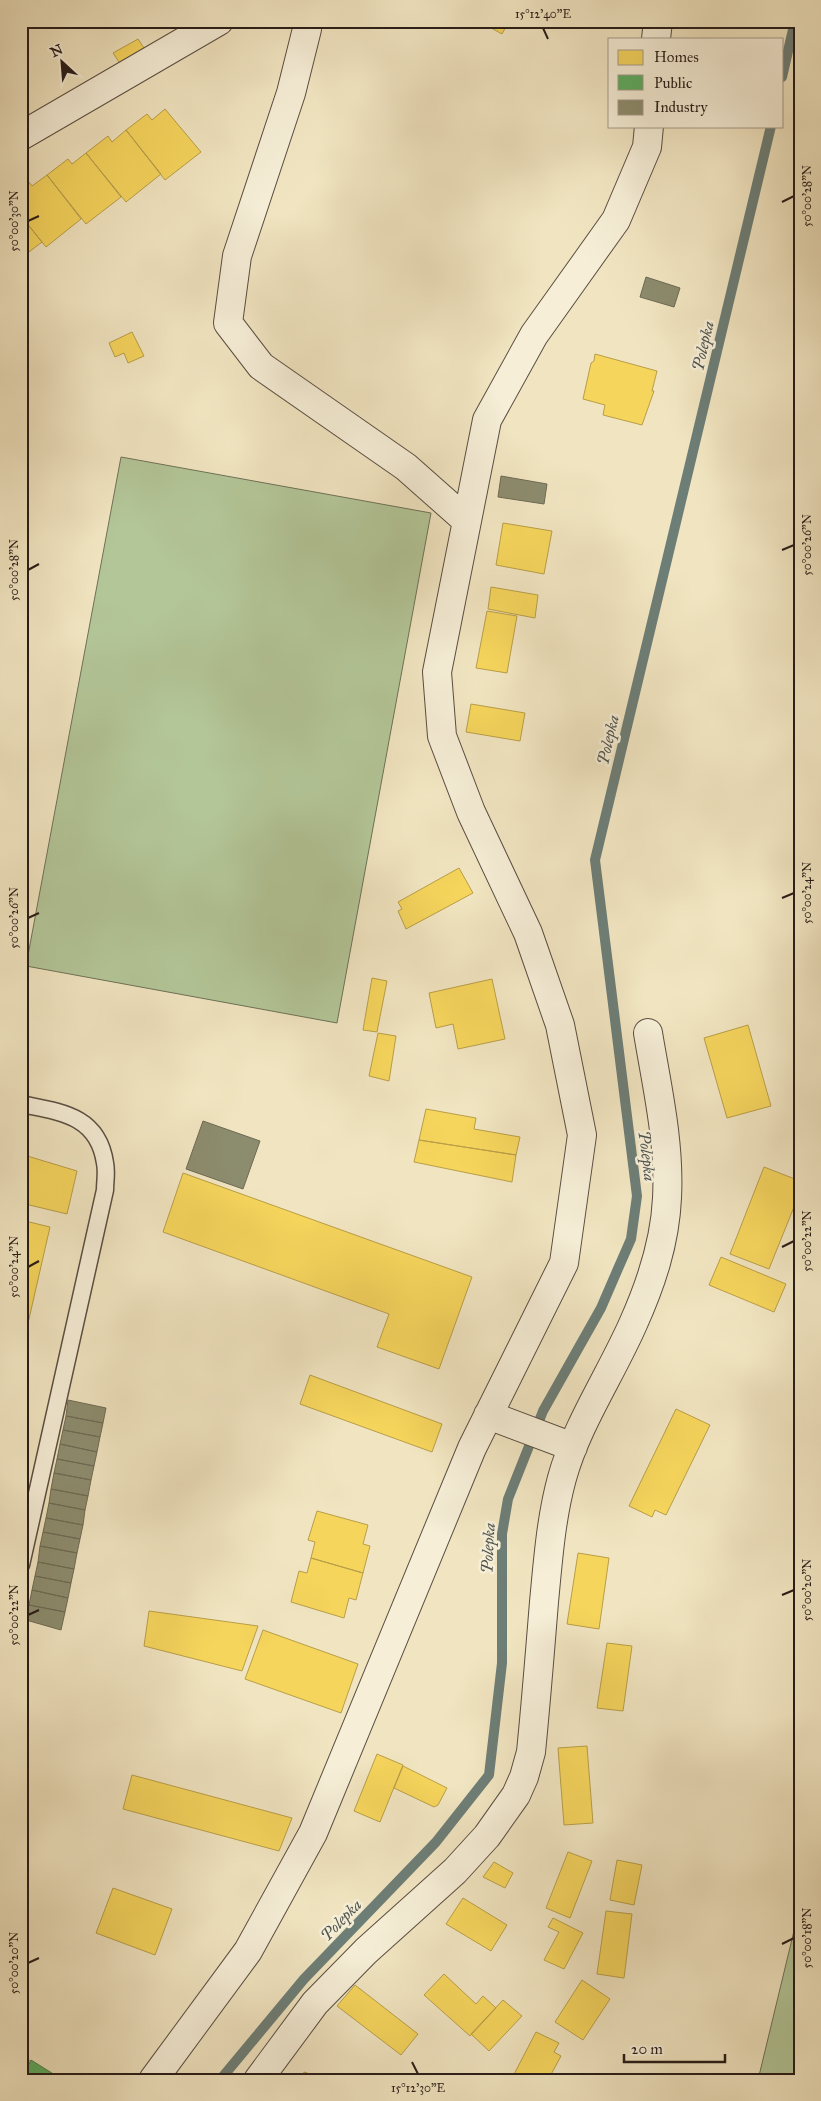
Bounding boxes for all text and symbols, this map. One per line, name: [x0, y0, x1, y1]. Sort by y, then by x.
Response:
text: 15°12'40"E: [515, 7, 571, 21]
north arrow: [38, 38, 88, 88]
legend: [608, 38, 784, 128]
text: N: [47, 40, 66, 61]
text: Homes: [654, 48, 699, 66]
text: Public: [654, 74, 692, 92]
text: Industry: [654, 98, 708, 116]
text: 50°00'28"N: [800, 165, 814, 227]
text: 50°00'30"N: [7, 190, 21, 252]
water label: Polepka: [688, 319, 719, 373]
text: 50°00'26"N: [800, 514, 814, 576]
text: 50°00'28"N: [7, 539, 21, 601]
water label: Polepka: [593, 713, 624, 767]
text: 50°00'24"N: [800, 862, 814, 924]
text: 50°00'26"N: [7, 887, 21, 949]
water label: Polepka: [634, 1130, 660, 1183]
text: 50°00'22"N: [800, 1210, 814, 1272]
text: 50°00'24"N: [7, 1236, 21, 1298]
water label: Polepka: [477, 1522, 500, 1574]
text: 50°00'20"N: [800, 1559, 814, 1621]
text: 50°00'22"N: [7, 1584, 21, 1646]
water label: Polepka: [317, 1895, 366, 1945]
text: 50°00'18"N: [800, 1908, 814, 1968]
text: 50°00'20"N: [7, 1932, 21, 1994]
scale bar: [624, 2031, 725, 2063]
text: 20 m: [631, 2040, 663, 2058]
text: 15°12'30"E: [391, 2081, 445, 2095]

